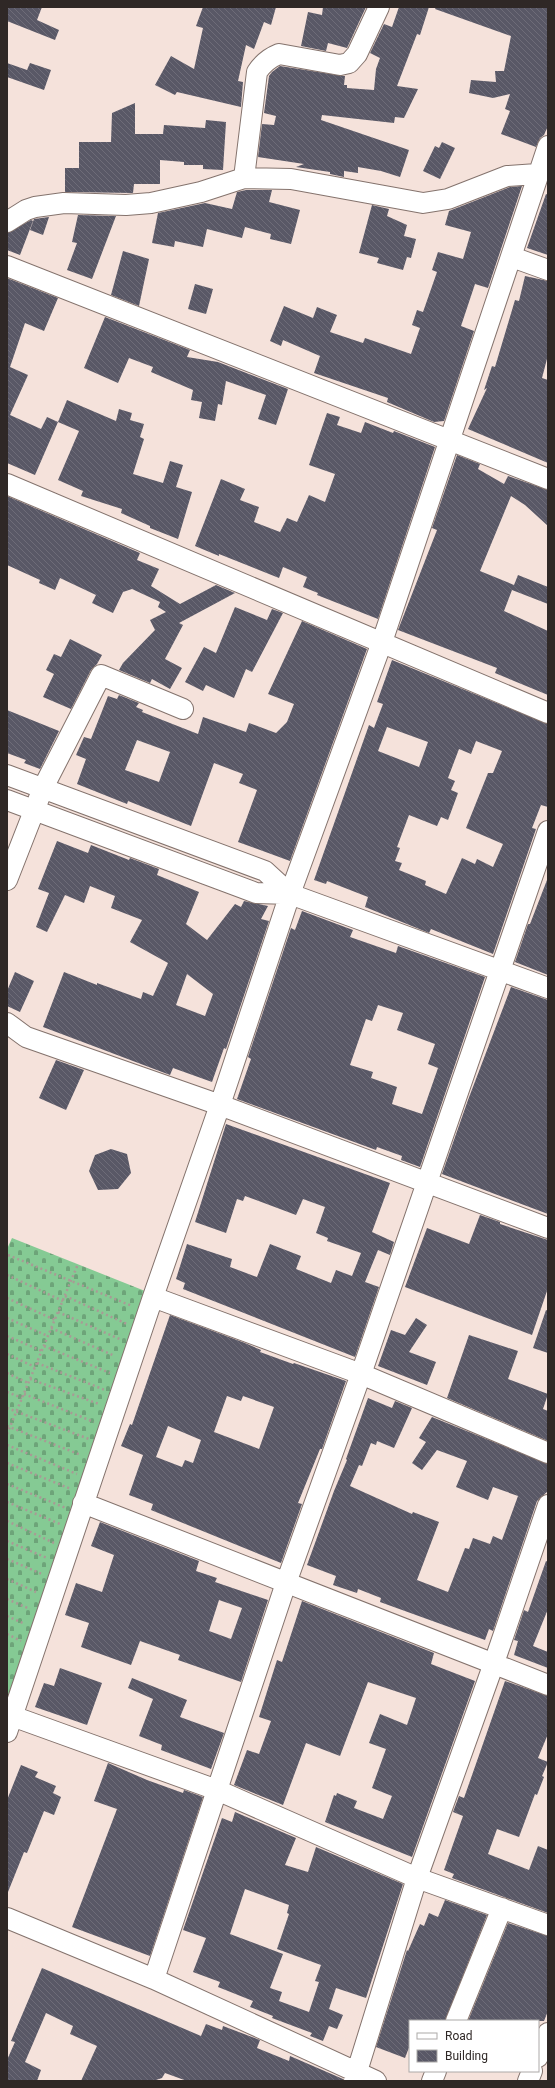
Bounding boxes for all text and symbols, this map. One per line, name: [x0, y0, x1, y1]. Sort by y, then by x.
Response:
legend: [409, 2020, 539, 2072]
text: Road: [445, 2029, 473, 2043]
text: Building: [445, 2049, 488, 2063]

